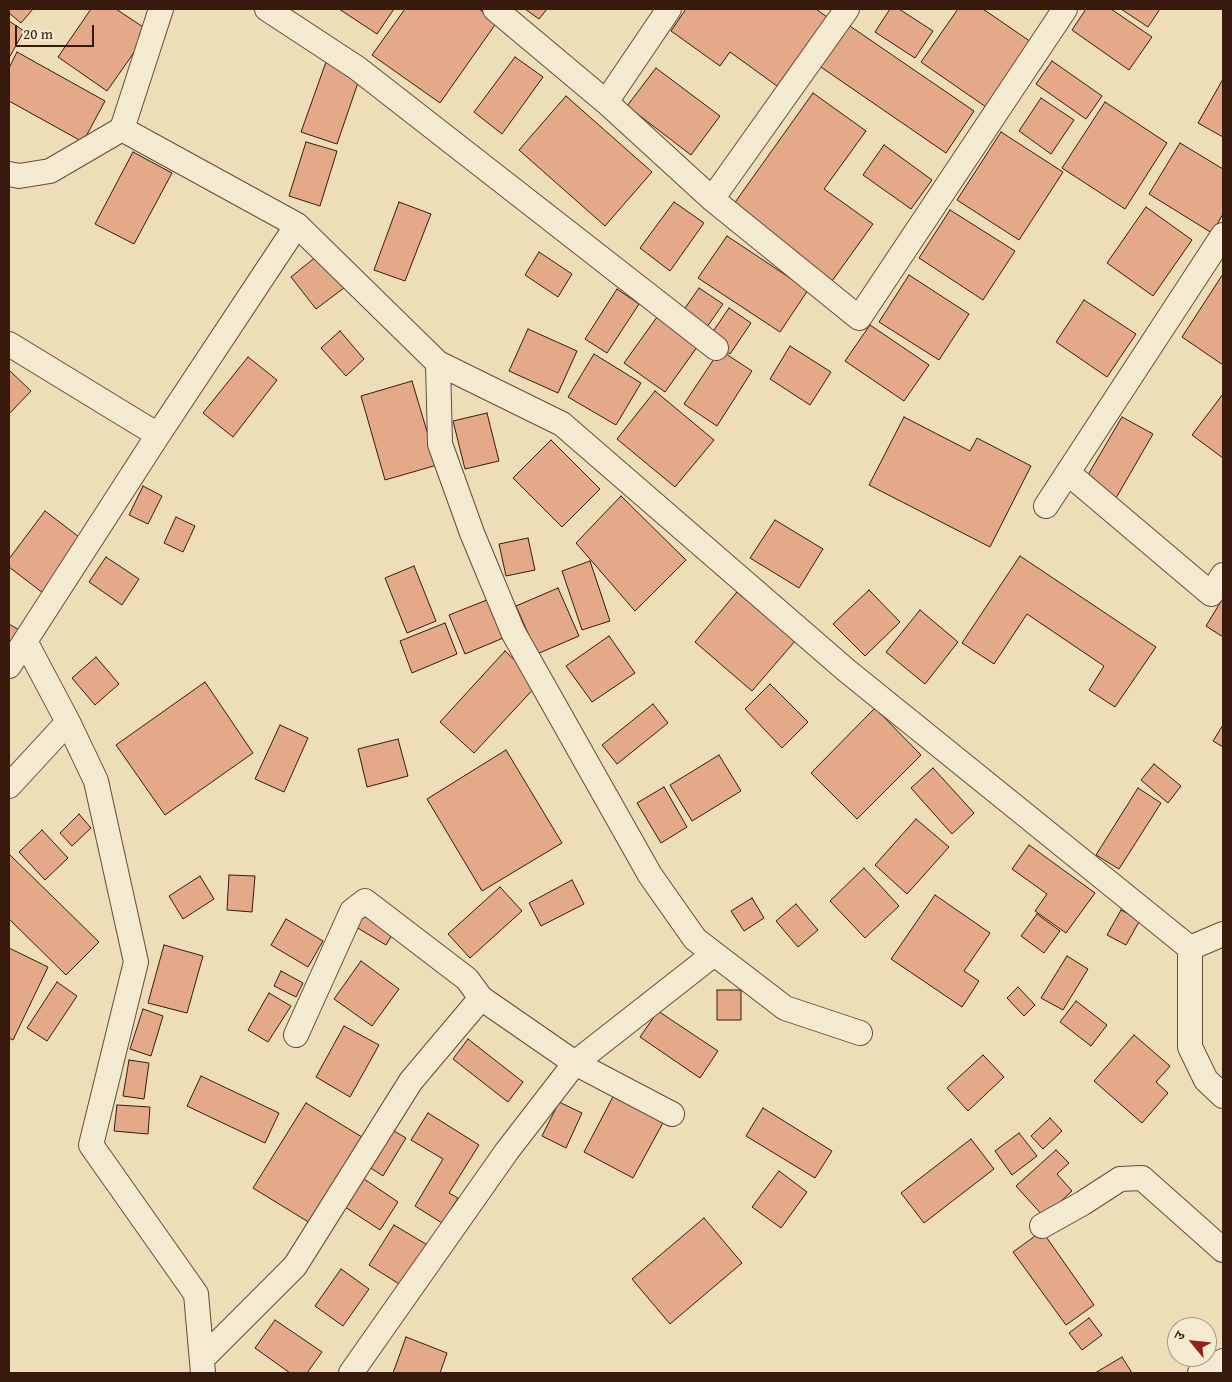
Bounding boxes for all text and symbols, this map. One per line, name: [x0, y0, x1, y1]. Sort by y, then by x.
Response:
scale bar: [18, 15, 96, 47]
text: 20 m: [23, 23, 53, 44]
north arrow: [1167, 1317, 1217, 1367]
text: उ: [1169, 1328, 1190, 1343]

